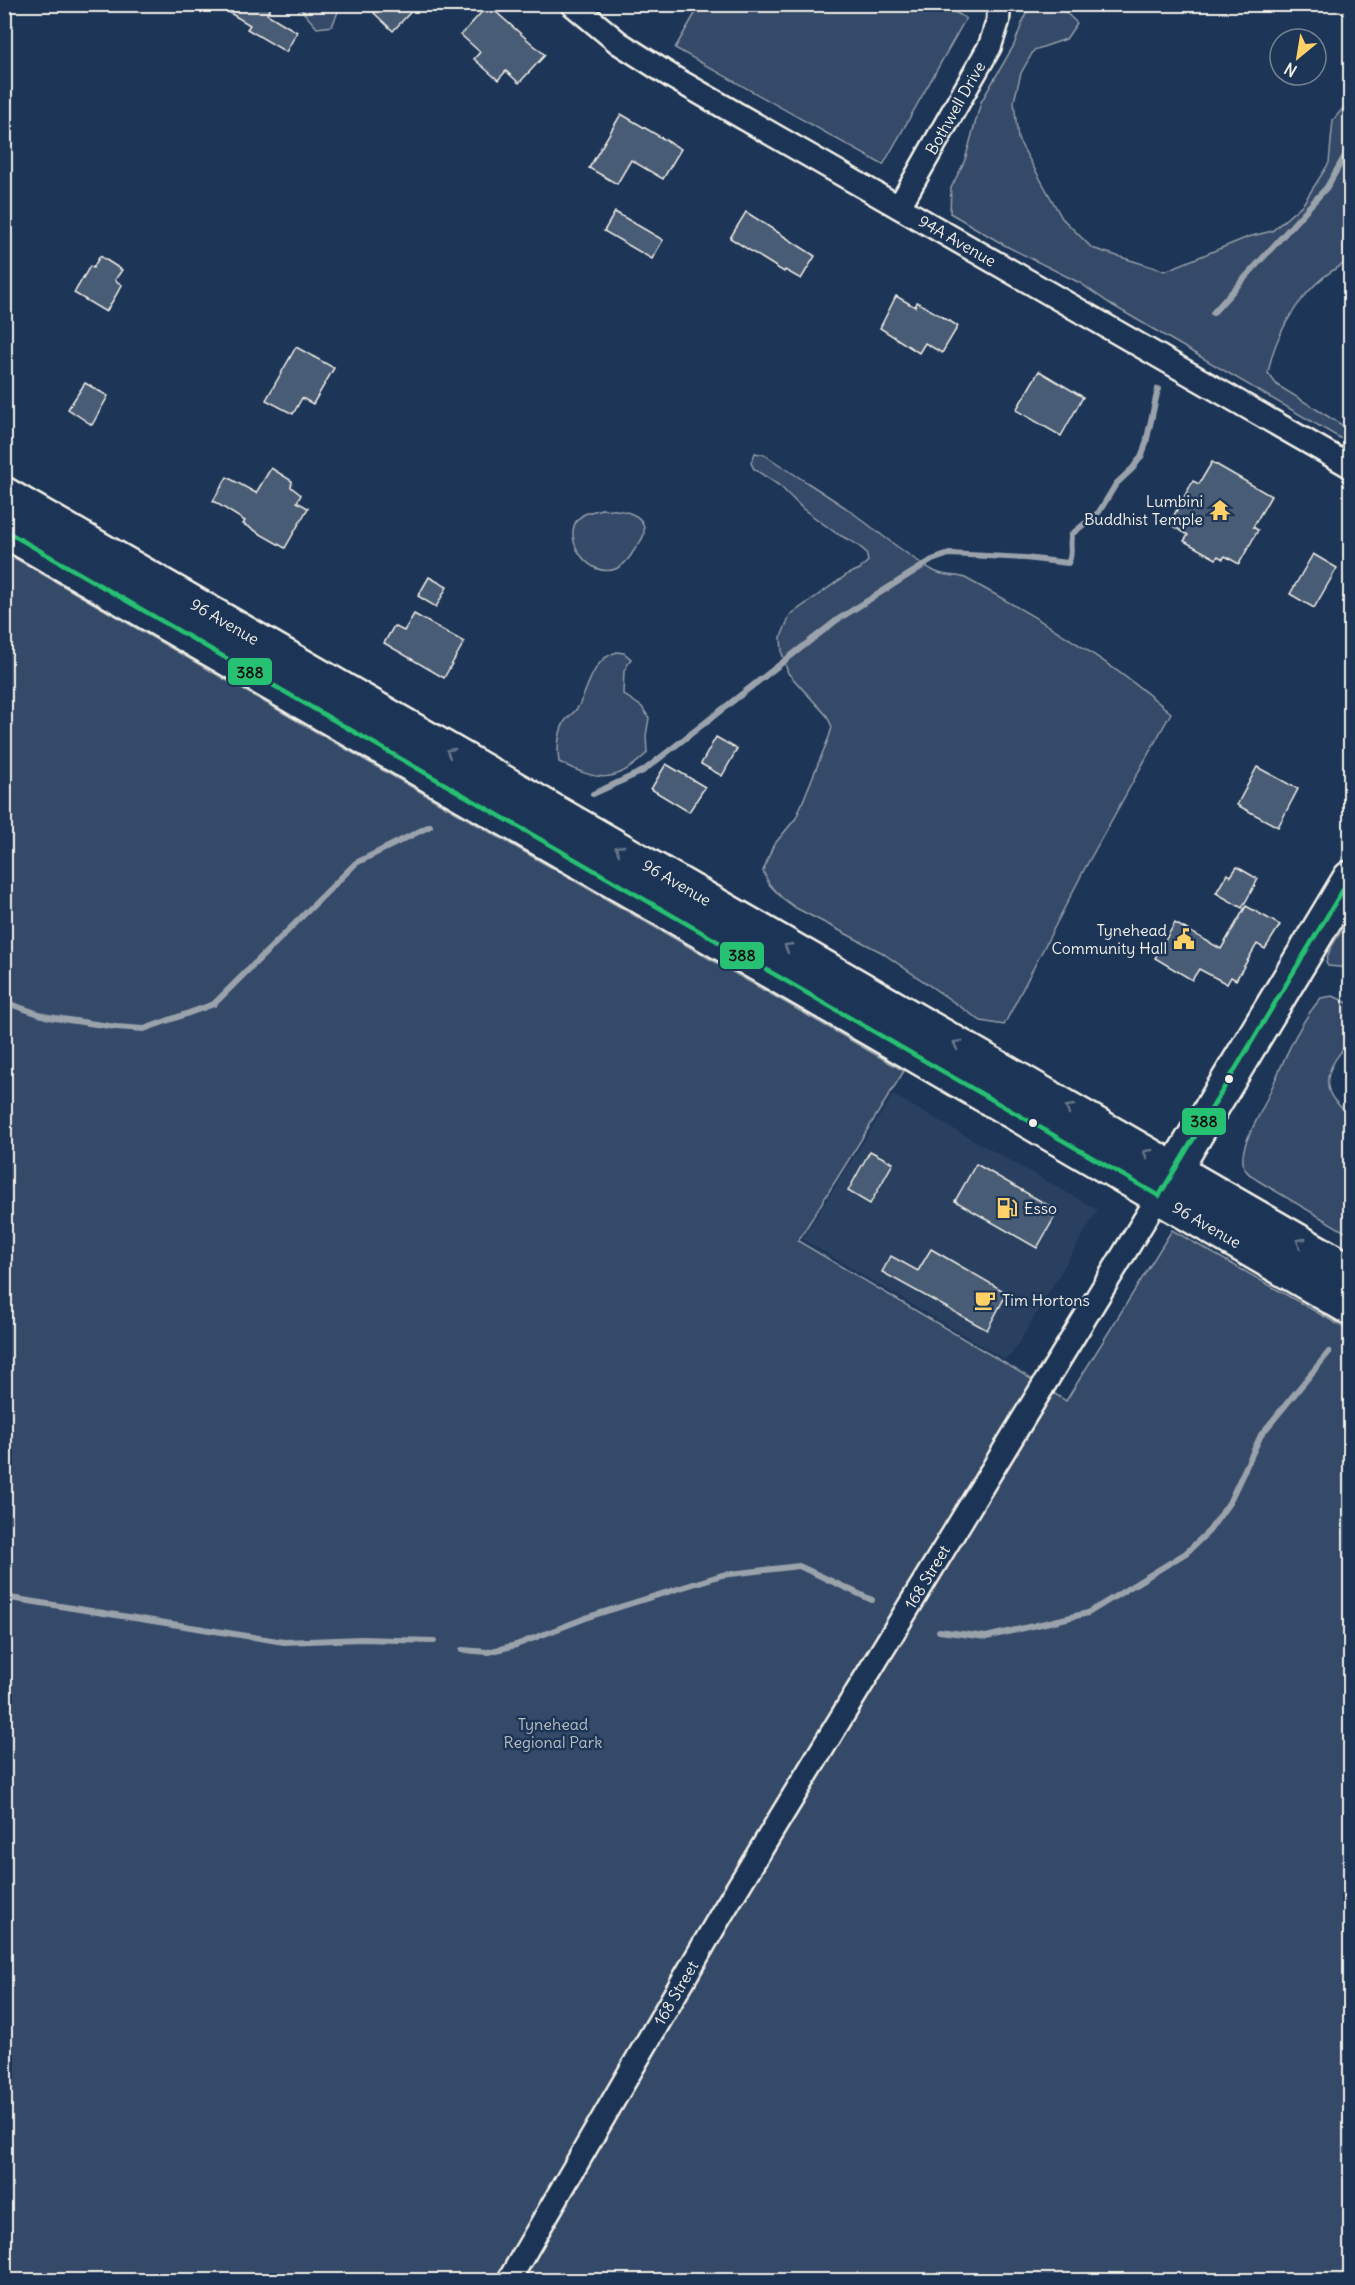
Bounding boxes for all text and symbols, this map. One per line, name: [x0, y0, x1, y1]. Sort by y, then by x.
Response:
north arrow: [1268, 27, 1328, 87]
street label: Bothwell Drive: [921, 58, 989, 158]
text: N: [1281, 59, 1300, 81]
street label: 94A Avenue: [915, 211, 1000, 271]
place label: Lumbini Buddhist Temple: [1084, 491, 1203, 529]
temple icon: Lumbini Buddhist Temple: [1208, 498, 1232, 522]
street label: 96 Avenue: [187, 594, 263, 649]
line badge: 388: [227, 657, 273, 686]
text: 388: [236, 662, 264, 682]
one-way arrow: [446, 747, 456, 759]
one-way arrow: [615, 845, 625, 857]
street label: 96 Avenue: [639, 855, 715, 910]
place label: Tynehead Community Hall: [1051, 920, 1167, 958]
public building icon: Tynehead Community Hall: [1172, 927, 1196, 951]
line badge: 388: [719, 941, 765, 970]
one-way arrow: [784, 943, 794, 954]
text: 388: [728, 945, 756, 965]
one-way arrow: [953, 1040, 963, 1051]
unlabelled marker: [1223, 1073, 1235, 1085]
one-way arrow: [1065, 1104, 1075, 1115]
line badge: 388: [1181, 1107, 1227, 1136]
text: 388: [1190, 1111, 1218, 1131]
unlabelled marker: [1027, 1117, 1039, 1129]
one-way arrow: [1143, 1149, 1153, 1160]
fuel station icon: Esso: [995, 1196, 1019, 1220]
street label: 96 Avenue: [1169, 1197, 1245, 1252]
place label: Esso: [1024, 1198, 1057, 1218]
one-way arrow: [1296, 1237, 1306, 1249]
cafe icon: Tim Hortons: [973, 1288, 997, 1312]
place label: Tim Hortons: [1002, 1290, 1090, 1310]
street label: 168 Street: [900, 1541, 954, 1613]
park label: Tynehead Regional Park: [504, 1714, 602, 1752]
street label: 168 Street: [649, 1957, 703, 2029]

